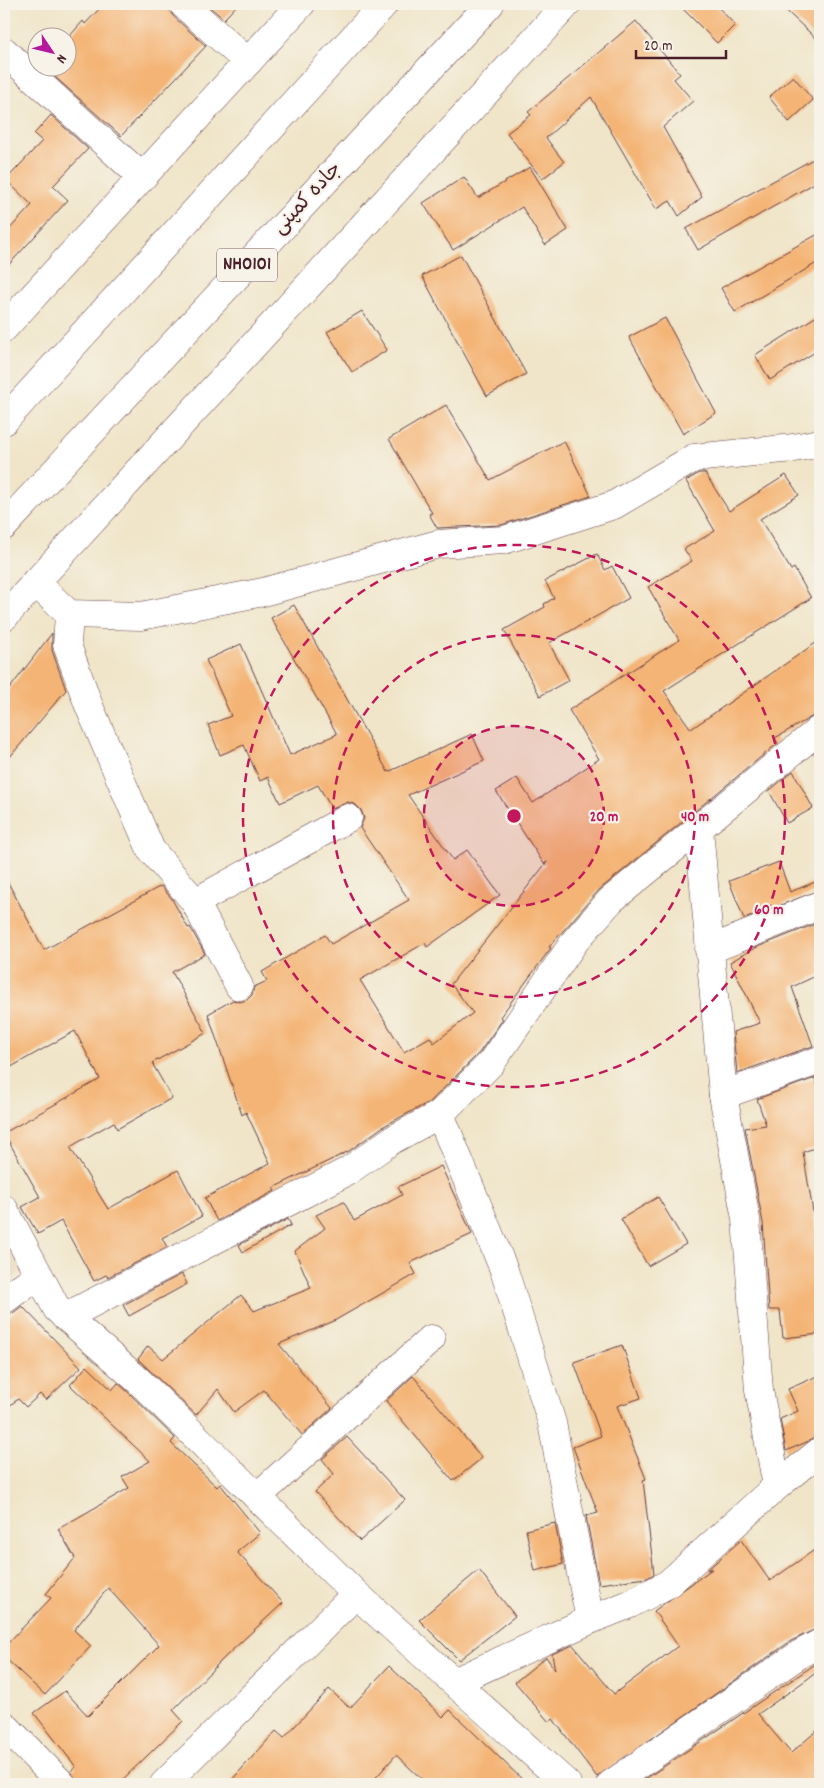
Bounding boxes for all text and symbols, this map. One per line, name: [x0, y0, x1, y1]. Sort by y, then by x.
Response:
north arrow: [28, 28, 78, 78]
scale bar: [636, 28, 726, 60]
text: 20 m: [644, 36, 672, 58]
text: N: [51, 50, 71, 67]
street label: جاده کمپنی: [267, 156, 349, 242]
road number: NH0101: [217, 248, 277, 282]
centre of rings: [505, 807, 523, 825]
text: 20 m: [590, 807, 618, 829]
text: 40 m: [681, 807, 709, 829]
text: 60 m: [754, 900, 784, 922]

